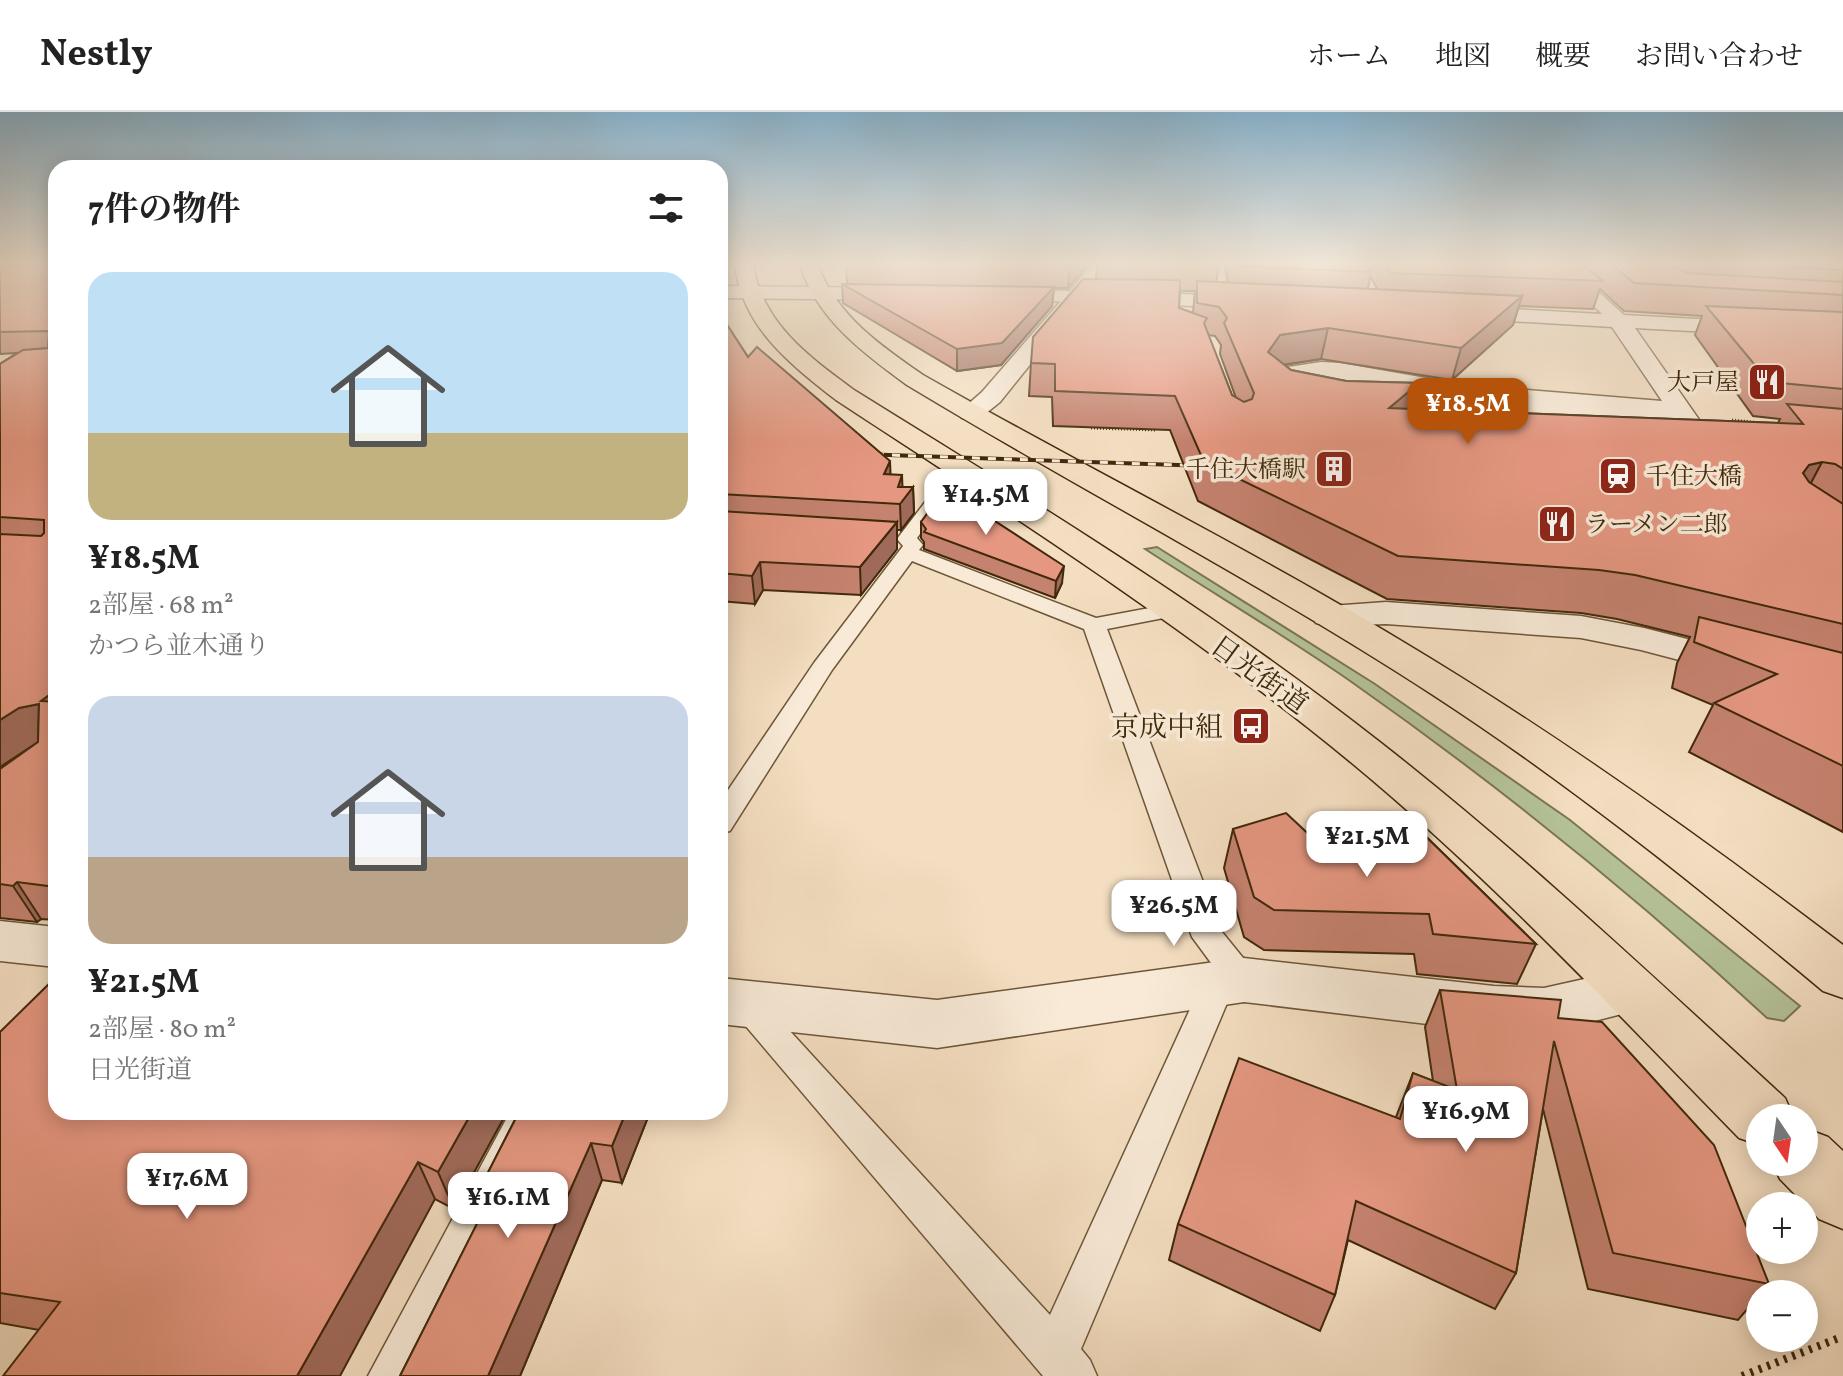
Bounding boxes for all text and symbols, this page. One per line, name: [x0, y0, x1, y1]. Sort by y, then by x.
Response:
text: Nestly: [40, 29, 153, 82]
text: ホーム: [1307, 38, 1391, 77]
text: 地図: [1435, 38, 1491, 77]
text: 概要: [1535, 38, 1591, 77]
text: お問い合わせ: [1635, 38, 1803, 77]
icon: filters: [644, 186, 688, 230]
text: 7件の物件: [88, 188, 240, 235]
icon: home: [316, 324, 460, 468]
restaurant icon: 大戸屋: [1746, 361, 1788, 403]
place label: 大戸屋: [1667, 367, 1739, 401]
pin: ¥18.5M: [1403, 378, 1533, 446]
text: ¥18.5M: [1425, 386, 1511, 422]
building icon: 千住大橋駅: [1313, 448, 1355, 490]
place label: 千住大橋駅: [1186, 454, 1306, 488]
station icon: 千住大橋: [1597, 455, 1639, 497]
place label: 千住大橋: [1646, 461, 1742, 495]
pin: ¥14.5M: [921, 469, 1051, 537]
text: ¥14.5M: [942, 477, 1030, 513]
restaurant icon: ラーメン二郎: [1536, 503, 1578, 545]
place label: ラーメン二郎: [1585, 509, 1728, 543]
text: ¥18.5M: [88, 536, 200, 583]
text: 2部屋 · 68 m²: [88, 588, 234, 624]
street label: 日光街道: [1202, 627, 1315, 725]
text: かつら並木通り: [88, 629, 270, 665]
bus stop icon: 京成中組: [1230, 705, 1272, 747]
place label: 京成中組: [1111, 709, 1223, 748]
icon: home: [316, 748, 460, 892]
pin: ¥21.5M: [1302, 811, 1432, 879]
text: ¥21.5M: [1324, 819, 1410, 855]
pin: ¥26.5M: [1109, 880, 1239, 948]
text: ¥26.5M: [1130, 888, 1218, 924]
text: ¥21.5M: [88, 960, 199, 1007]
text: 2部屋 · 80 m²: [88, 1012, 236, 1048]
text: 日光街道: [88, 1053, 192, 1089]
pin: ¥16.9M: [1401, 1086, 1531, 1154]
text: ¥16.9M: [1422, 1094, 1510, 1130]
north arrow: [1746, 1104, 1818, 1176]
map controls: [1746, 1104, 1818, 1352]
pin: ¥17.6M: [122, 1153, 252, 1221]
text: ¥17.6M: [145, 1161, 229, 1197]
pin: ¥16.1M: [443, 1172, 573, 1240]
text: ¥16.1M: [466, 1180, 550, 1216]
button: +: [1746, 1192, 1818, 1264]
button: −: [1746, 1280, 1818, 1352]

